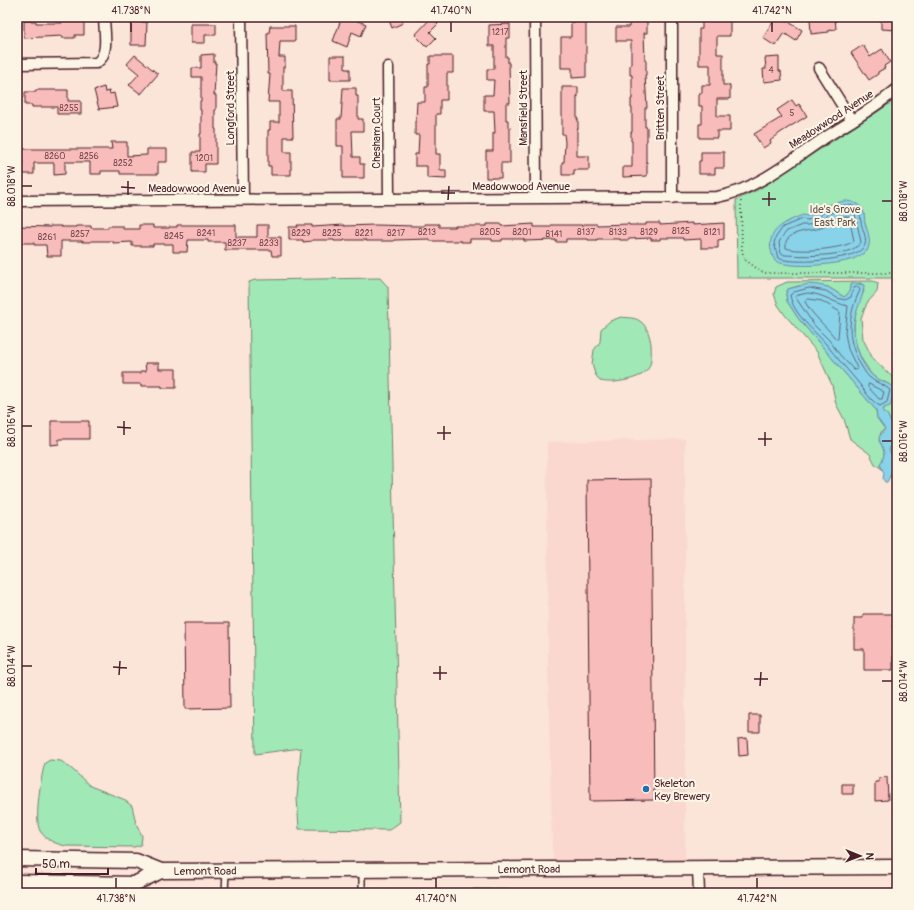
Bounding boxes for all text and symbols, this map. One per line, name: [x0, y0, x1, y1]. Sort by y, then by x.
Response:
text: 41.738°N: [112, 5, 151, 17]
text: 41.740°N: [431, 5, 472, 17]
text: 41.742°N: [752, 5, 792, 17]
house number: 1217: [492, 27, 509, 38]
house number: 4: [768, 65, 774, 76]
street label: Longford Street: [224, 70, 237, 145]
street label: Mansfield Street: [517, 70, 530, 146]
street label: Britten Street: [654, 75, 667, 140]
street label: Meadowwood Avenue: [787, 87, 876, 151]
street label: Chesham Court: [370, 97, 383, 169]
house number: 8255: [59, 103, 79, 114]
house number: 5: [790, 108, 795, 119]
house number: 8260: [45, 151, 65, 162]
house number: 8256: [79, 151, 99, 162]
house number: 1201: [195, 153, 213, 164]
house number: 8252: [113, 158, 133, 169]
text: 88.018°W: [6, 165, 18, 206]
street label: Meadowwood Avenue: [472, 180, 570, 193]
text: 88.018°W: [898, 180, 910, 221]
street label: Meadowwood Avenue: [148, 182, 246, 195]
park label: Ide's Grove East Park: [810, 203, 861, 229]
house number: 8125: [672, 226, 690, 237]
house number: 8213: [418, 227, 436, 238]
house number: 8205: [480, 227, 500, 238]
house number: 8201: [512, 227, 532, 238]
house number: 8137: [577, 227, 595, 238]
house number: 8133: [609, 227, 627, 238]
house number: 8129: [640, 227, 658, 238]
house number: 8121: [704, 227, 720, 238]
house number: 8241: [197, 228, 215, 239]
house number: 8229: [291, 228, 311, 239]
house number: 8225: [322, 228, 342, 239]
house number: 8221: [355, 228, 373, 239]
house number: 8217: [387, 228, 405, 239]
house number: 8257: [70, 229, 90, 240]
house number: 8141: [546, 229, 562, 240]
house number: 8245: [164, 231, 184, 242]
house number: 8261: [38, 232, 56, 243]
house number: 8237: [227, 238, 247, 249]
house number: 8233: [259, 238, 279, 249]
text: 88.016°W: [6, 405, 18, 447]
text: 88.016°W: [898, 420, 910, 462]
text: 88.014°W: [6, 645, 18, 687]
text: 88.014°W: [898, 660, 910, 702]
place label: Skeleton Key Brewery: [654, 777, 710, 803]
marker: Skeleton Key Brewery: [641, 784, 651, 794]
north arrow: [840, 836, 880, 876]
scale bar: [36, 850, 108, 876]
text: N: [863, 852, 876, 861]
text: 50 m: [42, 857, 70, 872]
street label: Lemont Road: [498, 863, 561, 876]
street label: Lemont Road: [174, 865, 237, 878]
text: 41.738°N: [97, 893, 136, 905]
text: 41.740°N: [416, 893, 457, 905]
text: 41.742°N: [737, 893, 777, 905]

